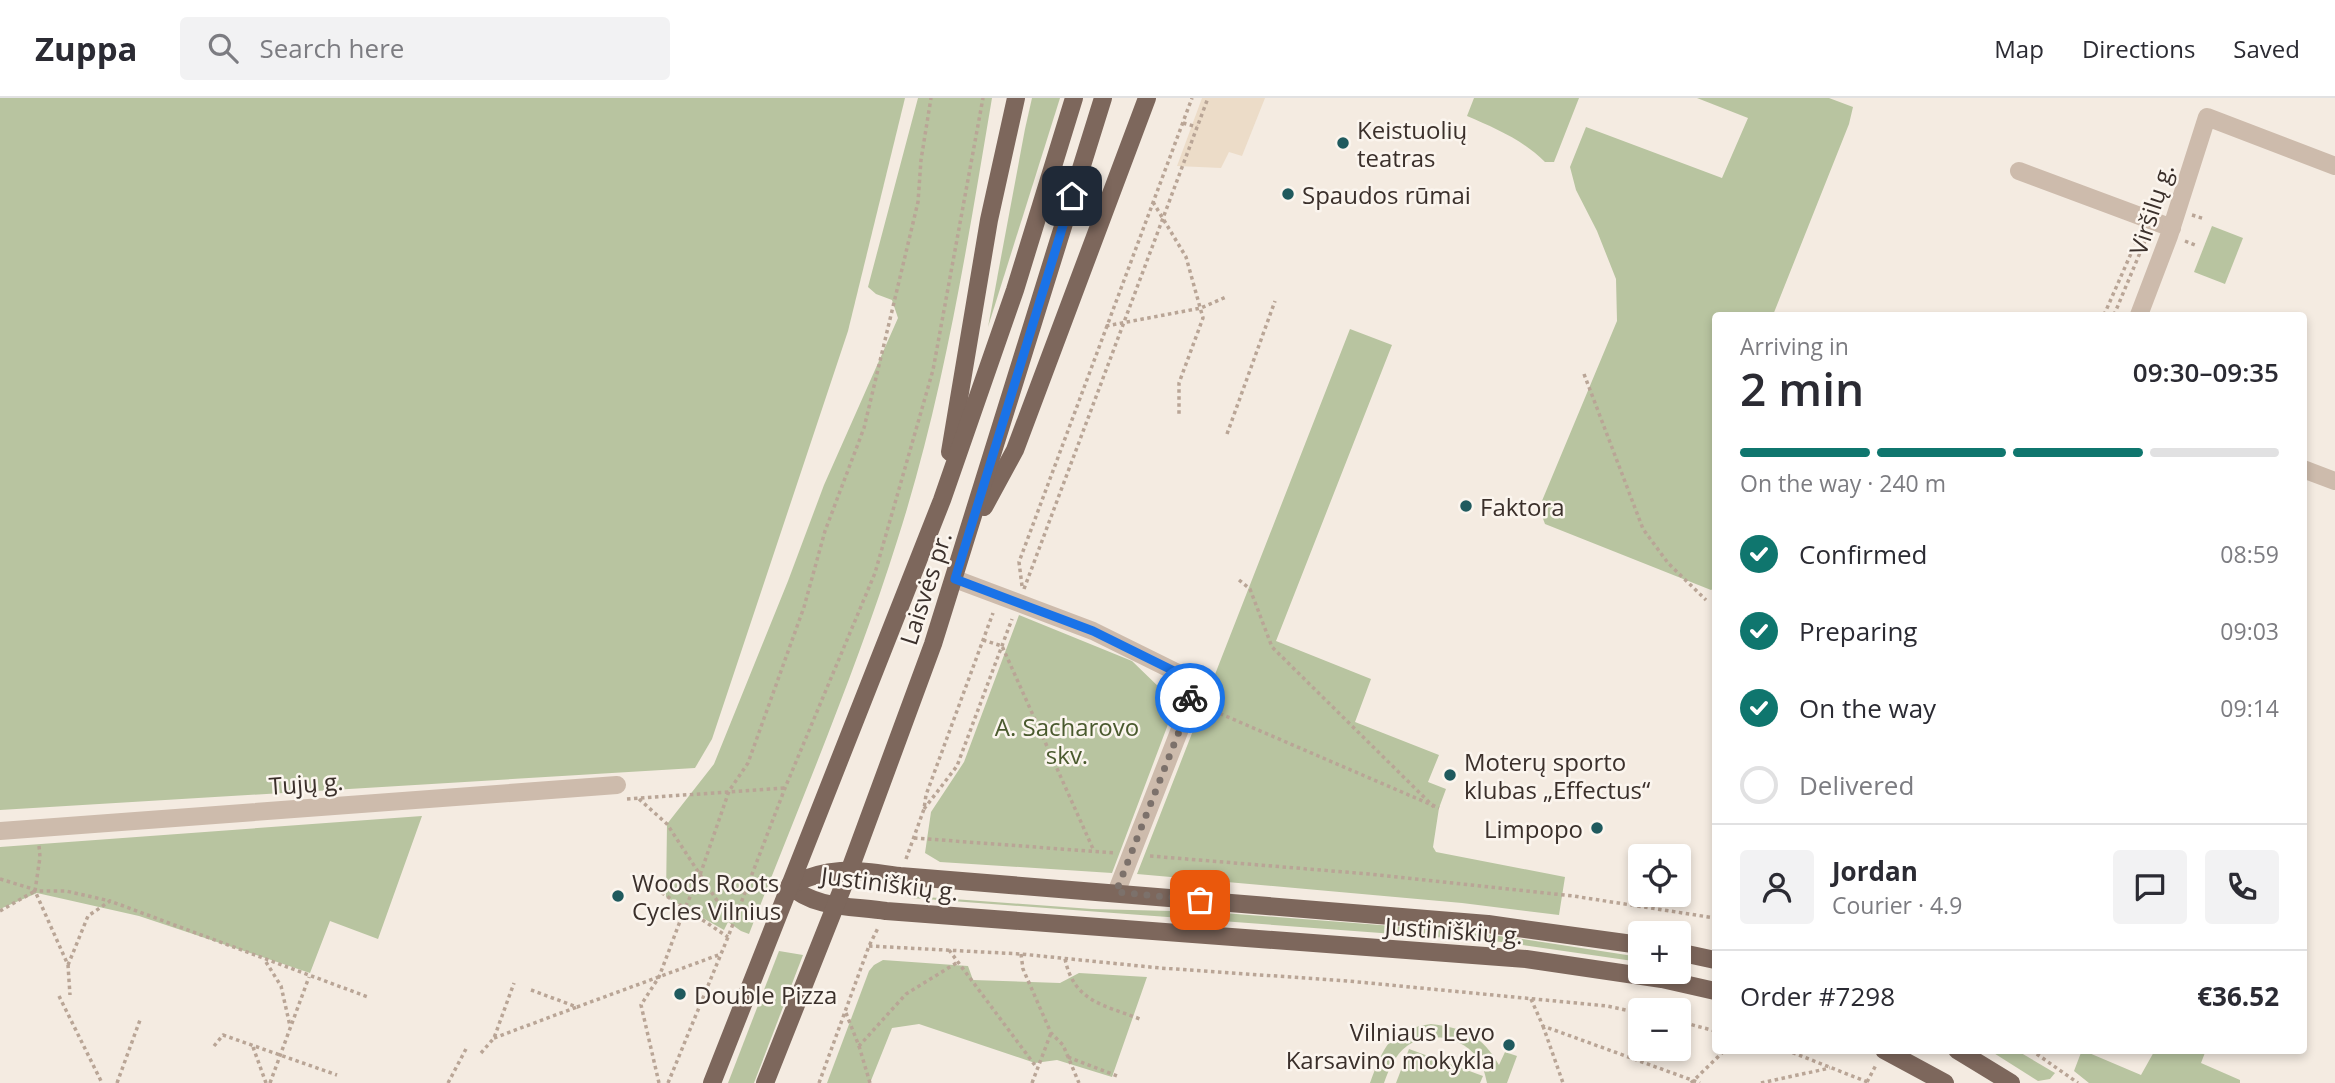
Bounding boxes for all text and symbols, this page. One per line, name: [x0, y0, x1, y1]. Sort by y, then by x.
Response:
search box: [180, 17, 670, 80]
text: Zuppa: [35, 26, 138, 71]
icon: search: [204, 29, 242, 67]
text: Search here: [260, 30, 404, 66]
text: Map: [1994, 32, 2044, 65]
text: Directions: [2082, 32, 2195, 65]
text: Saved: [2233, 32, 2300, 65]
place label: Keistuolių teatras: [1357, 113, 1467, 174]
marker: Keistuolių teatras: [1335, 135, 1351, 151]
street label: Viršilų g.: [2121, 159, 2181, 259]
pin: [1042, 166, 1102, 226]
icon: home: [1053, 177, 1091, 215]
place label: Spaudos rūmai: [1302, 178, 1471, 211]
marker: Spaudos rūmai: [1280, 186, 1296, 202]
text: Arriving in: [1740, 330, 1849, 362]
text: 09:30–09:35: [2133, 354, 2279, 390]
text: 2 min: [1740, 357, 1864, 419]
text: On the way · 240 m: [1740, 467, 1946, 499]
place label: Faktora: [1480, 490, 1564, 523]
marker: Faktora: [1458, 498, 1474, 514]
street label: Laisvės pr.: [891, 527, 959, 649]
icon: check: [1740, 535, 1778, 573]
text: Confirmed: [1799, 536, 1927, 572]
text: 08:59: [2220, 538, 2279, 570]
icon: check: [1740, 612, 1778, 650]
text: Preparing: [1799, 613, 1917, 649]
text: 09:03: [2220, 615, 2279, 647]
courier: [1155, 663, 1225, 733]
icon: bike: [1171, 679, 1209, 717]
icon: check: [1740, 689, 1778, 727]
text: On the way: [1799, 690, 1936, 726]
text: 09:14: [2220, 692, 2279, 724]
park label: A. Sacharovo skv.: [995, 710, 1139, 771]
place label: Moterų sporto klubas „Effectus“: [1464, 745, 1651, 806]
street label: Tujų g.: [268, 764, 344, 802]
marker: Moterų sporto klubas „Effectus“: [1442, 767, 1458, 783]
text: Delivered: [1799, 767, 1914, 803]
place label: Limpopo: [1484, 812, 1583, 845]
marker: Limpopo: [1589, 820, 1605, 836]
map controls: [1628, 844, 1691, 1061]
button: locate: [1628, 844, 1691, 907]
button: person: [1740, 850, 1814, 924]
button: chat: [2113, 850, 2187, 924]
button: phone: [2205, 850, 2279, 924]
text: Jordan: [1832, 853, 1918, 889]
street label: Justiniškių g.: [817, 858, 961, 908]
place label: Woods Roots Cycles Vilnius: [632, 866, 781, 927]
pin: [1170, 870, 1230, 930]
icon: bag: [1181, 881, 1219, 919]
marker: Woods Roots Cycles Vilnius: [610, 888, 626, 904]
text: Courier · 4.9: [1832, 889, 1962, 921]
street label: Justiniškių g.: [1382, 909, 1524, 951]
button: +: [1628, 921, 1691, 984]
place label: Double Pizza: [694, 978, 837, 1011]
text: Order #7298: [1740, 978, 1895, 1014]
text: €36.52: [2197, 978, 2279, 1014]
marker: Double Pizza: [672, 986, 688, 1002]
button: −: [1628, 998, 1691, 1061]
place label: Vilniaus Levo Karsavino mokykla: [1286, 1015, 1495, 1076]
marker: Vilniaus Levo Karsavino mokykla: [1501, 1037, 1517, 1053]

